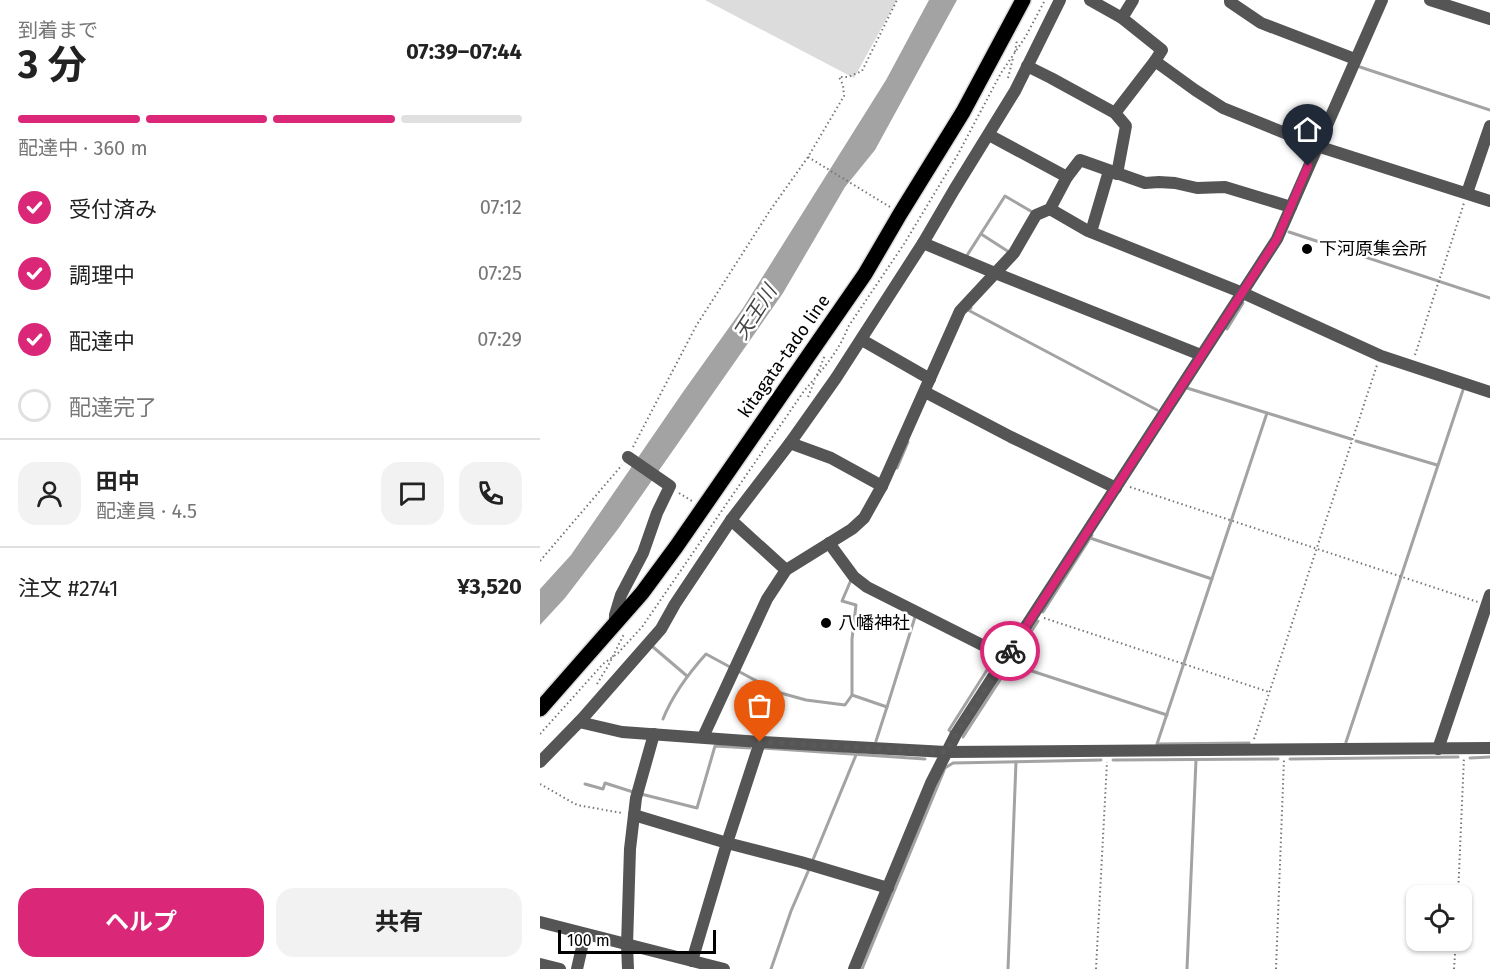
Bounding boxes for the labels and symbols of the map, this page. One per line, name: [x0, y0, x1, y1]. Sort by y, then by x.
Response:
pin: [1282, 104, 1333, 166]
place label: 下河原集会所: [1319, 238, 1427, 260]
marker: 下河原集会所: [1300, 242, 1314, 256]
water label: 天王川: [729, 279, 782, 344]
street label: kitagata-tado line: [733, 290, 835, 422]
place label: 八幡神社: [838, 612, 910, 634]
marker: 八幡神社: [819, 616, 833, 630]
courier: [980, 621, 1040, 681]
pin: [734, 680, 785, 742]
scale bar: [558, 927, 716, 954]

